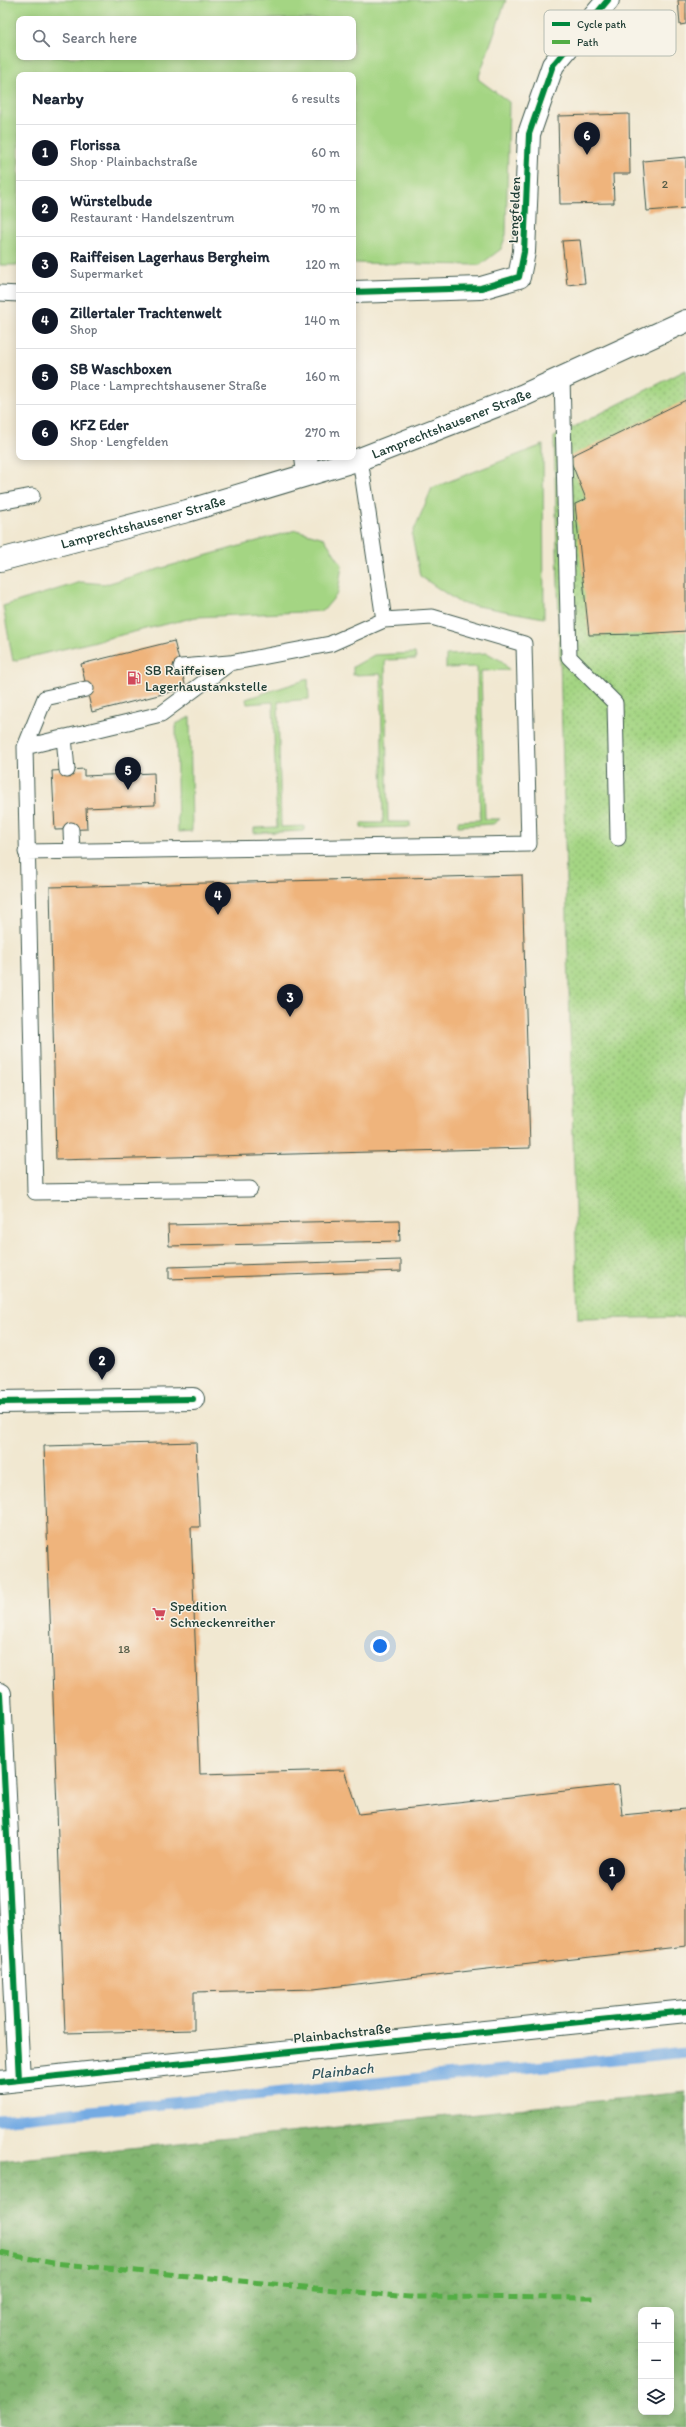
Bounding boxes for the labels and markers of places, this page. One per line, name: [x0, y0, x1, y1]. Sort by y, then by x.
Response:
pin: 6: [574, 122, 600, 155]
place label: SB Raiffeisen Lagerhaustankstelle: [145, 662, 268, 695]
fuel station icon: SB Raiffeisen Lagerhaustankstelle: [126, 670, 142, 686]
pin: 5: [115, 757, 141, 790]
pin: 4: [205, 882, 231, 915]
pin: 3: [277, 984, 303, 1017]
pin: 2: [89, 1347, 115, 1380]
place label: Spedition Schneckenreither: [170, 1598, 276, 1631]
supermarket icon: Spedition Schneckenreither: [151, 1606, 167, 1622]
pin: 1: [599, 1858, 625, 1891]

